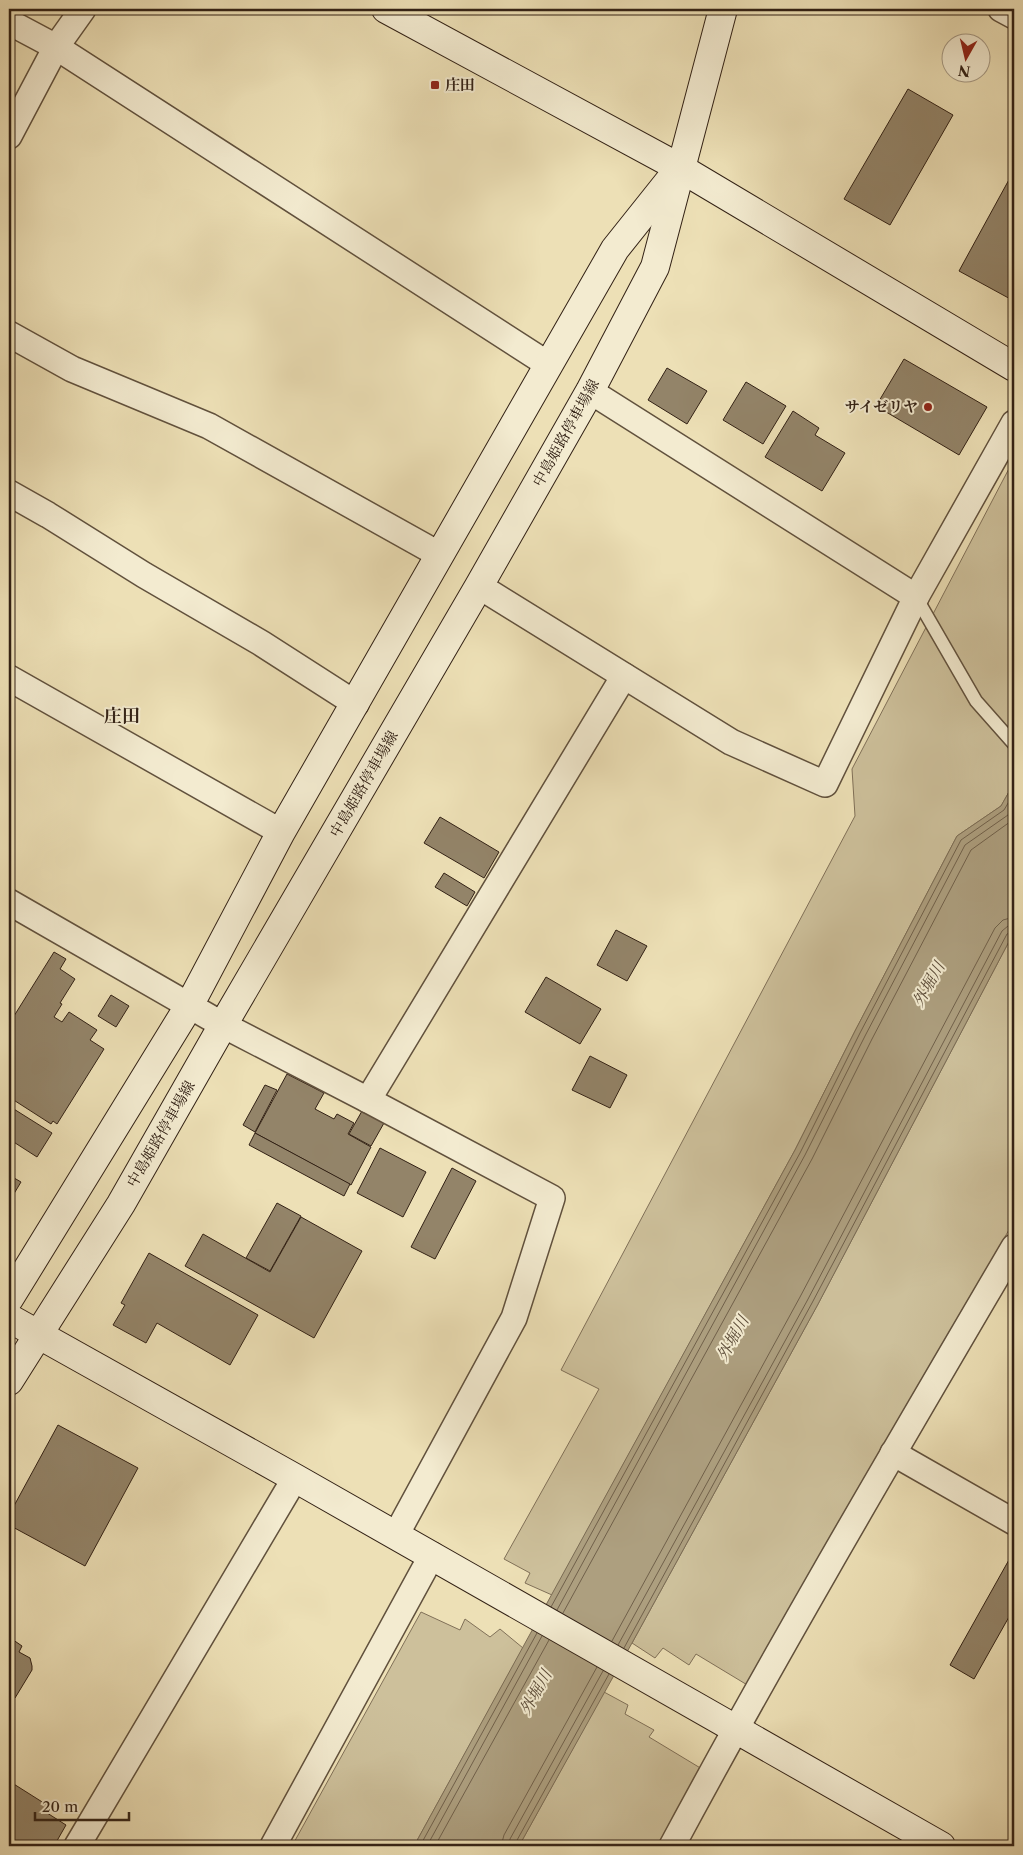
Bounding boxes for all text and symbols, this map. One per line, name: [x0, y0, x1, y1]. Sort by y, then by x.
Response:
north arrow: [940, 32, 990, 82]
text: N: [957, 61, 971, 81]
place label: 庄田: [445, 75, 475, 94]
marker: 庄田: [429, 79, 441, 91]
street label: 中島姫路停車場線: [528, 376, 603, 490]
place label: サイゼリヤ: [845, 397, 918, 416]
marker: サイゼリヤ: [922, 401, 934, 413]
district label: 庄田: [104, 705, 140, 727]
street label: 中島姫路停車場線: [325, 727, 402, 840]
water label: 外堀川: [908, 956, 949, 1010]
street label: 中島姫路停車場線: [122, 1077, 199, 1190]
water label: 外堀川: [712, 1310, 753, 1364]
water label: 外堀川: [515, 1664, 556, 1718]
scale bar: [35, 1790, 129, 1822]
text: 20 m: [42, 1797, 78, 1816]

